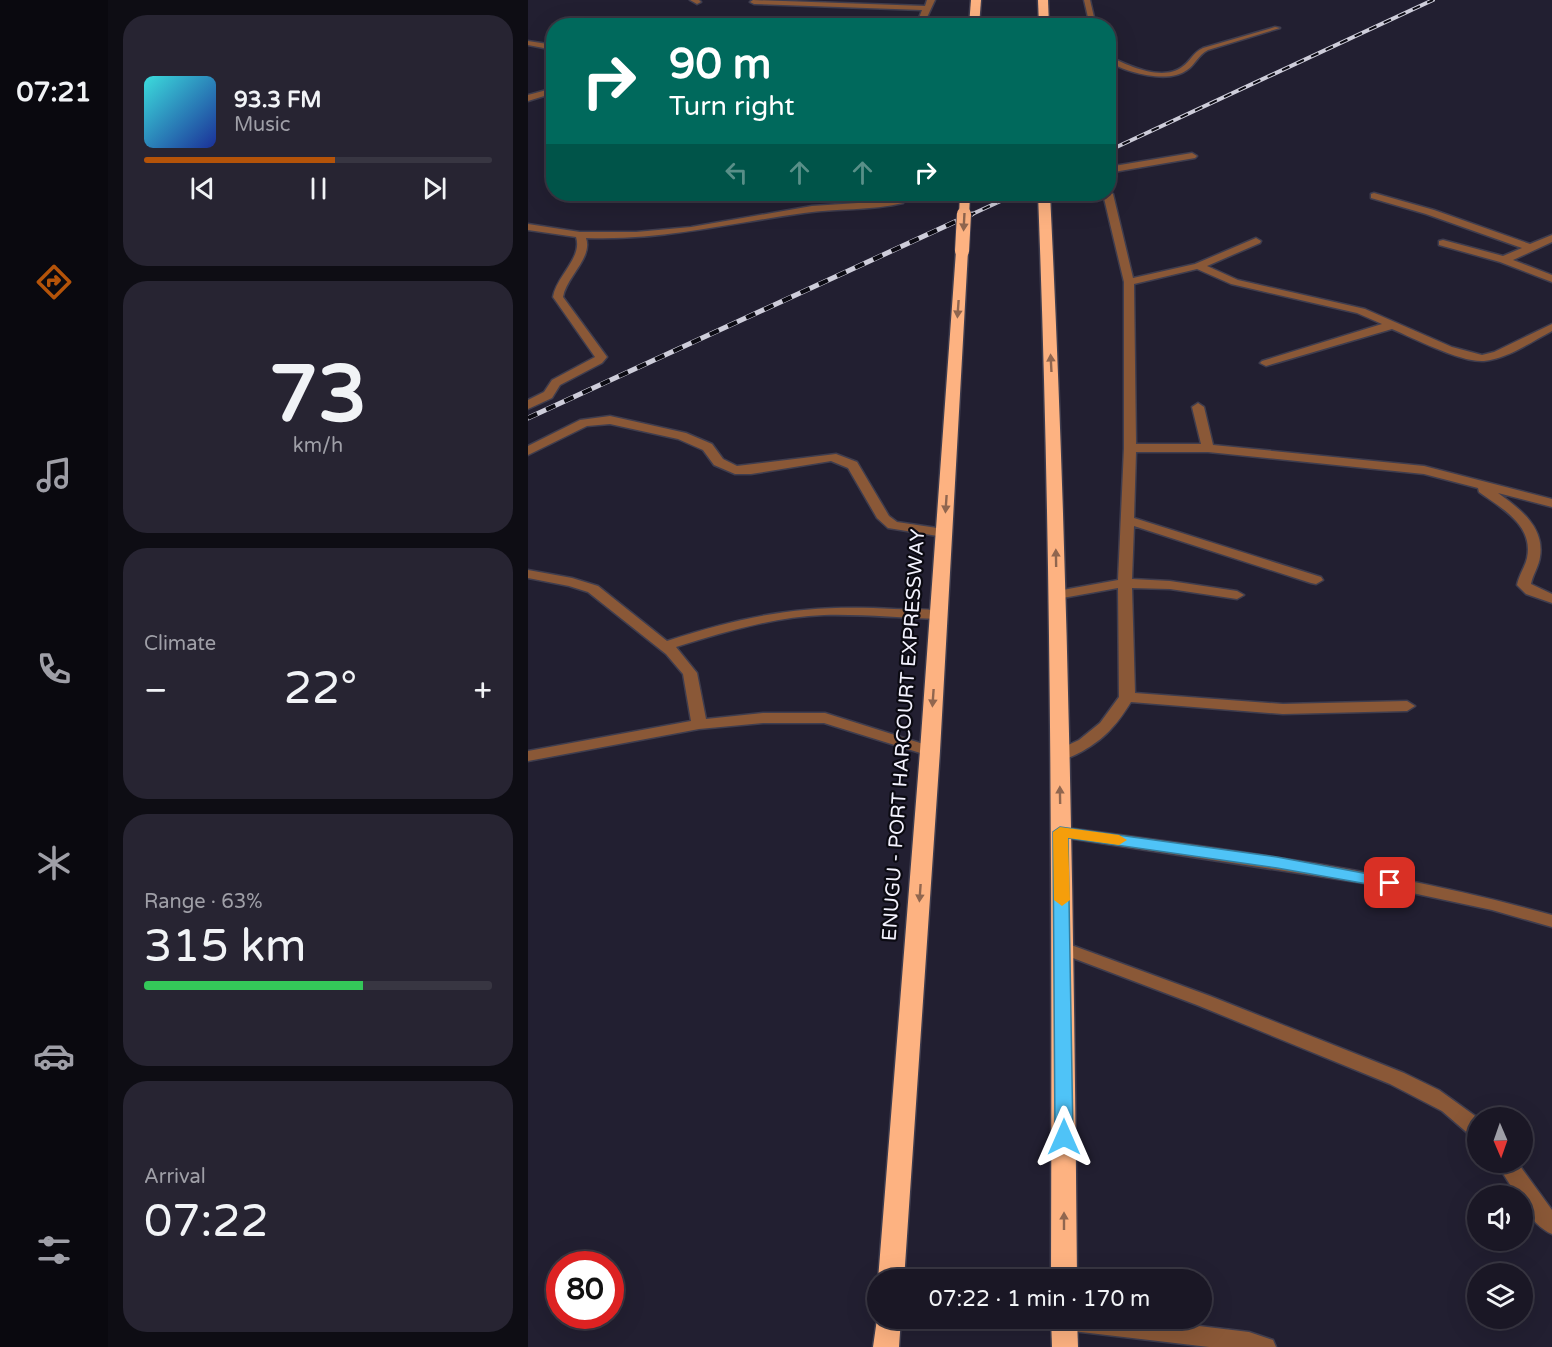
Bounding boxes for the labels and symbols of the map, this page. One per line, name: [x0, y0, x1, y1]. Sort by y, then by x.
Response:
one-way arrow: [959, 213, 968, 232]
one-way arrow: [954, 300, 963, 319]
one-way arrow: [1047, 354, 1056, 373]
one-way arrow: [941, 494, 951, 513]
street label: ENUGU - PORT HARCOURT EXPRESSWAY: [878, 528, 930, 942]
one-way arrow: [1051, 549, 1061, 568]
one-way arrow: [929, 689, 938, 708]
one-way arrow: [1055, 786, 1065, 805]
pin: [1364, 857, 1415, 908]
one-way arrow: [915, 883, 924, 902]
position arrow: [1032, 1105, 1096, 1169]
north arrow: [1467, 1107, 1533, 1173]
one-way arrow: [1059, 1212, 1069, 1231]
speed limit sign: 80: [546, 1251, 624, 1329]

